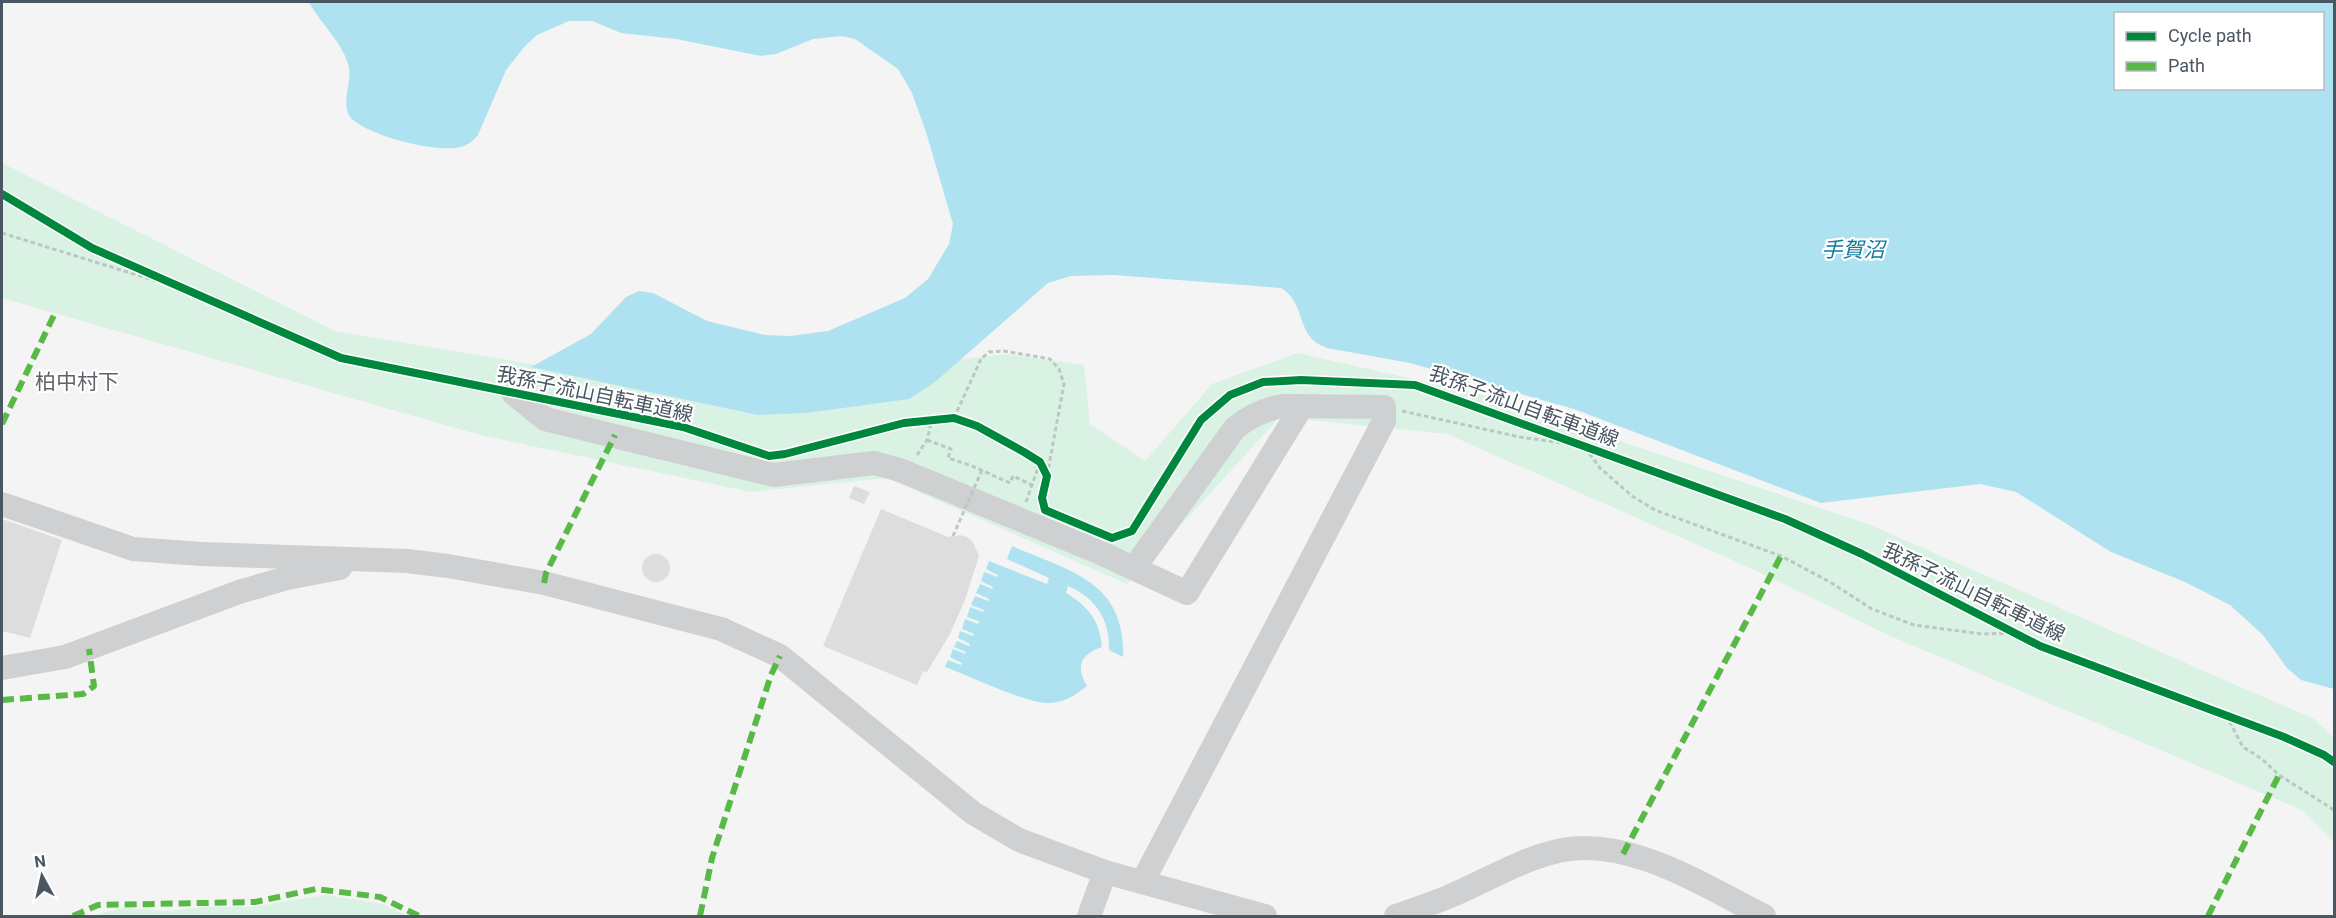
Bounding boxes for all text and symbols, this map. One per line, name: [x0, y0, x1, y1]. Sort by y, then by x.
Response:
legend: [2114, 12, 2324, 90]
text: Cycle path: [2168, 25, 2252, 46]
text: Path: [2168, 55, 2205, 76]
water label: 手賀沼: [1822, 238, 1887, 262]
street label: 我孫子流山自転車道線: [495, 361, 695, 427]
street label: 我孫子流山自転車道線: [1426, 361, 1622, 451]
district label: 柏中村下: [35, 370, 119, 394]
street label: 我孫子流山自転車道線: [1879, 537, 2069, 647]
north arrow: [12, 846, 72, 906]
text: N: [33, 851, 47, 872]

